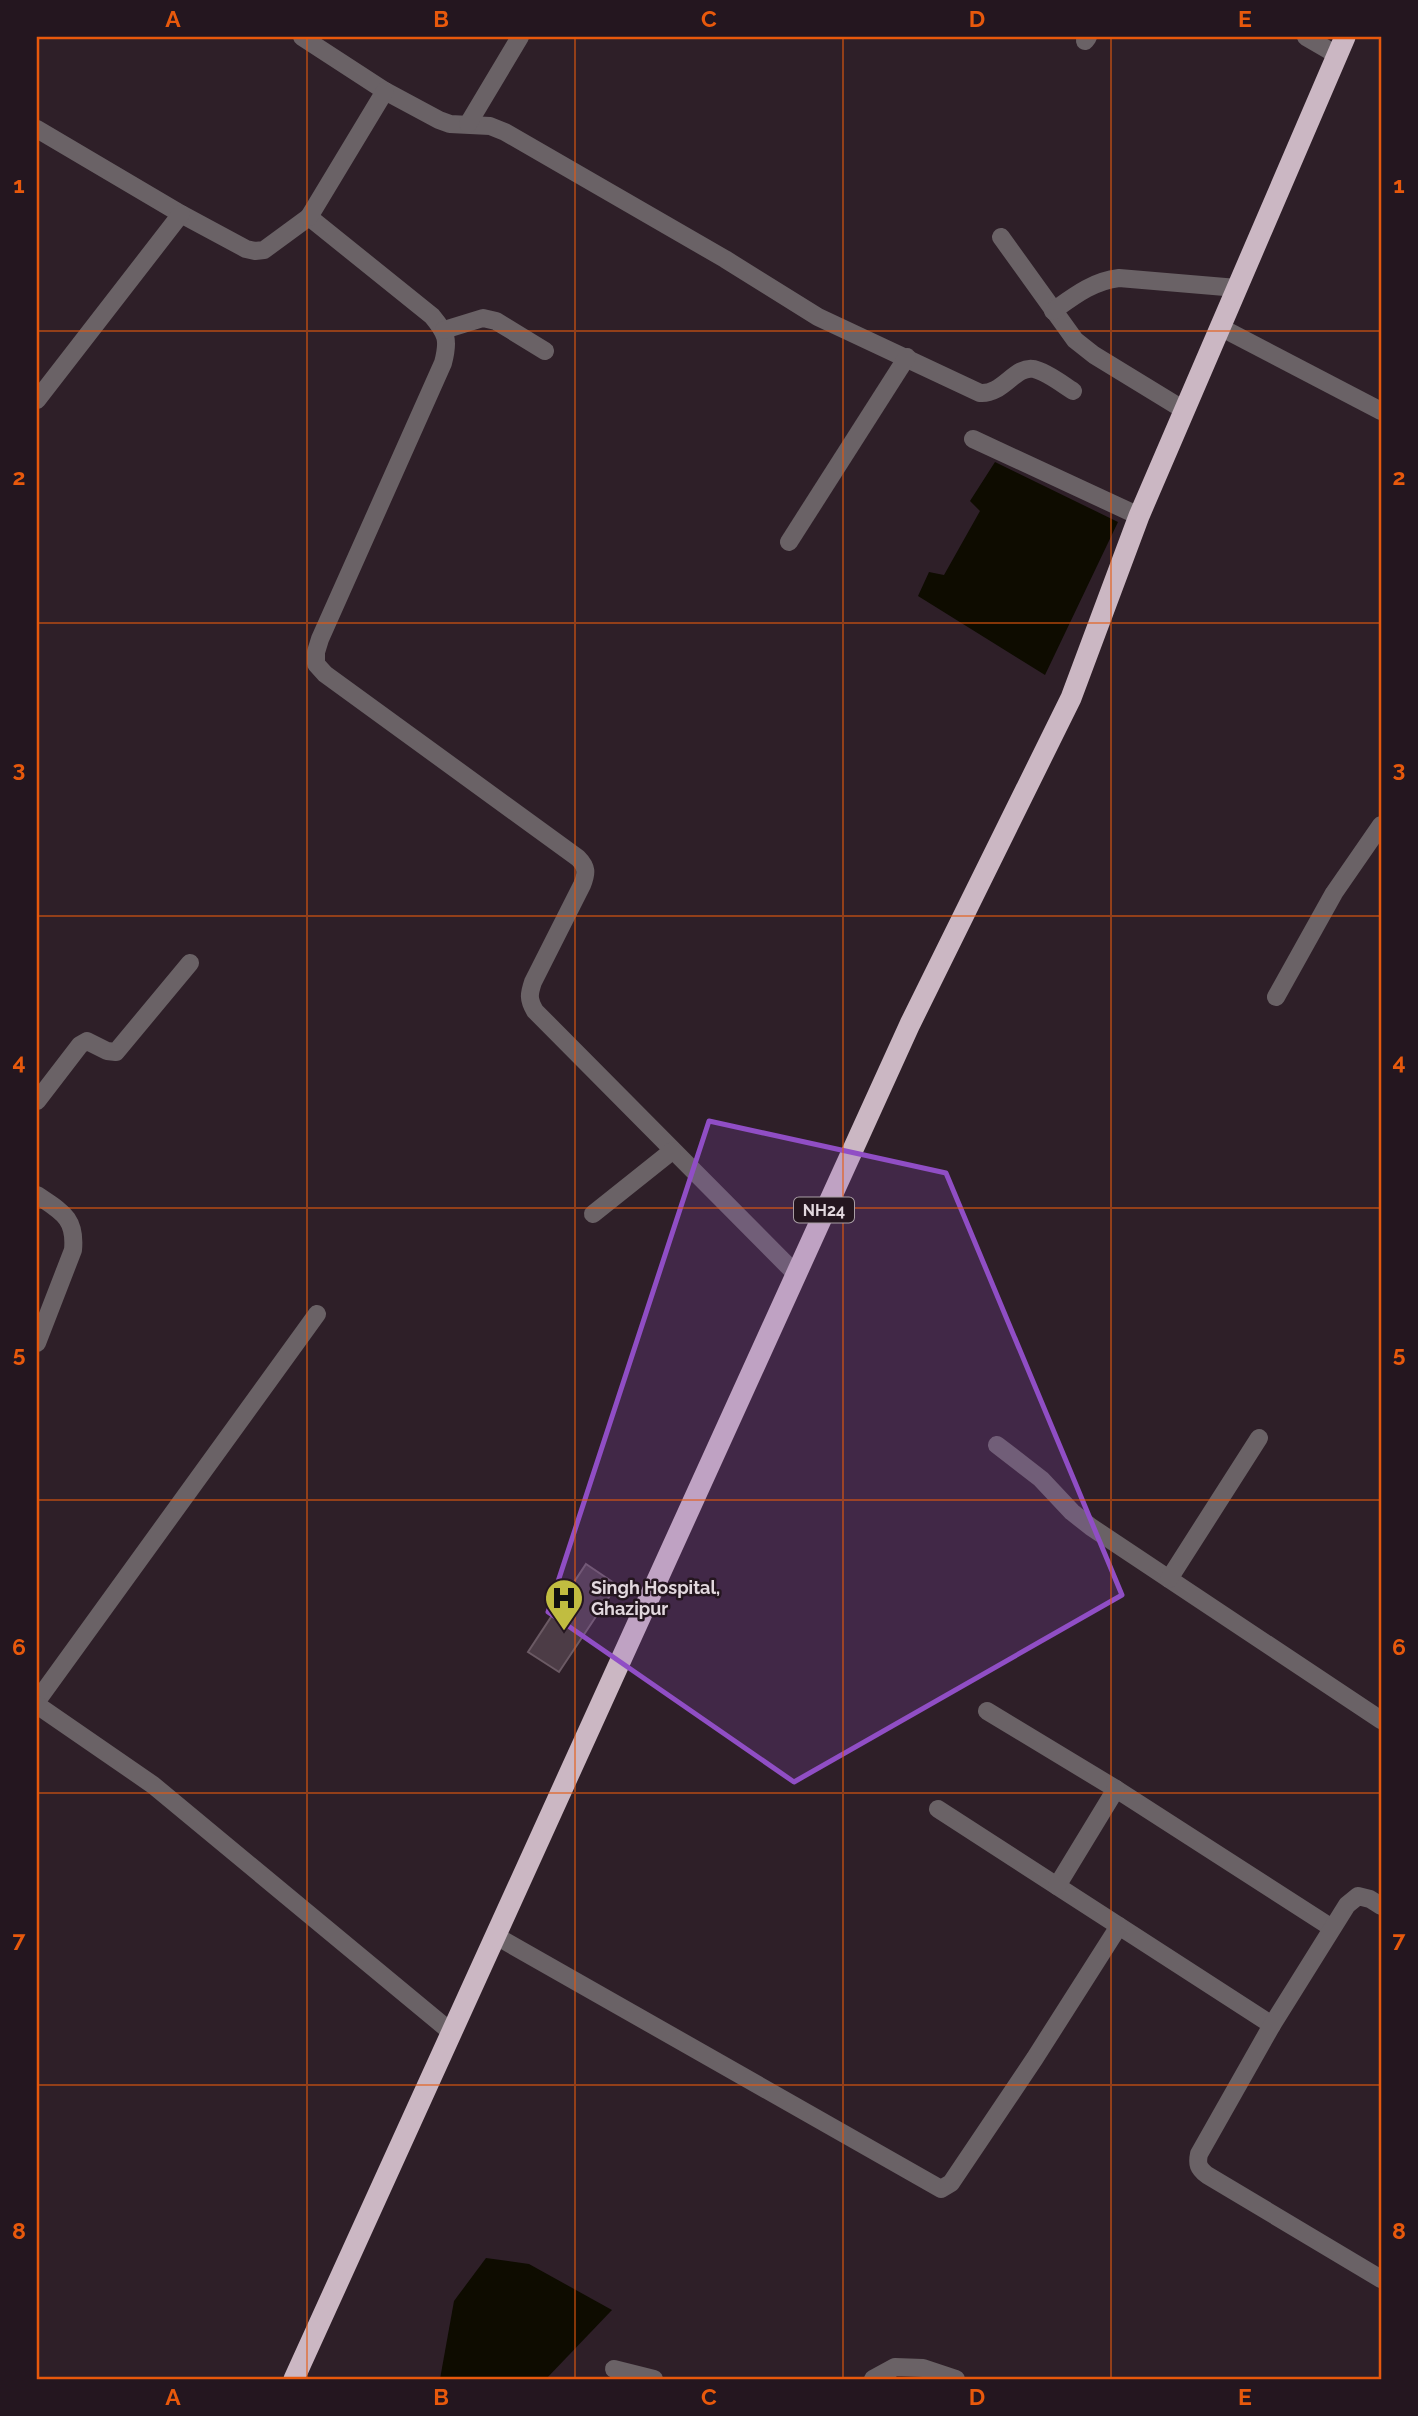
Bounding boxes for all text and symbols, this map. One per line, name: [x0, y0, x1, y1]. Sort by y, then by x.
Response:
text: A: [165, 5, 181, 32]
text: B: [433, 5, 449, 32]
text: C: [701, 5, 717, 32]
text: D: [969, 5, 985, 32]
text: E: [1238, 5, 1252, 32]
text: 1: [13, 171, 25, 198]
text: 1: [1393, 171, 1405, 198]
text: 2: [13, 463, 25, 490]
text: 2: [1393, 463, 1405, 490]
text: 3: [13, 755, 25, 782]
text: 3: [1393, 755, 1405, 782]
text: 4: [12, 1048, 26, 1075]
text: 4: [1392, 1048, 1406, 1075]
road number: NH24: [794, 1198, 854, 1222]
text: 5: [13, 1340, 26, 1367]
text: 5: [1393, 1340, 1406, 1367]
hospital icon: Singh Hospital, Ghazipur: [543, 1577, 585, 1632]
place label: Singh Hospital, Ghazipur: [591, 1577, 720, 1619]
text: 6: [12, 1633, 26, 1660]
text: 6: [1392, 1633, 1406, 1660]
text: 7: [13, 1925, 26, 1952]
text: 7: [1393, 1925, 1406, 1952]
text: 8: [12, 2217, 26, 2244]
text: 8: [1392, 2217, 1406, 2244]
text: A: [165, 2383, 181, 2410]
text: B: [433, 2383, 449, 2410]
text: C: [701, 2383, 717, 2410]
text: D: [969, 2383, 985, 2410]
text: E: [1238, 2383, 1252, 2410]

